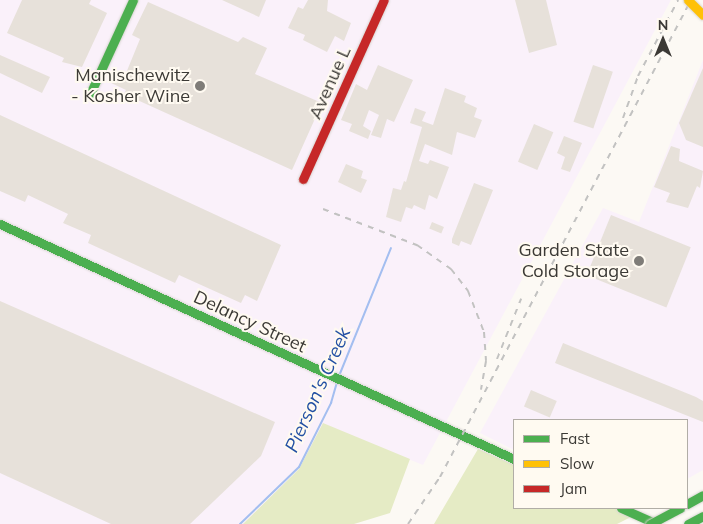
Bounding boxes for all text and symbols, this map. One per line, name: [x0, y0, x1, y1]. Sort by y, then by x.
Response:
north arrow: [638, 15, 688, 65]
text: N: [658, 16, 668, 34]
street label: Avenue L: [304, 43, 356, 123]
place label: Manischewitz - Kosher Wine: [71, 65, 190, 108]
marker: Manischewitz - Kosher Wine: [194, 80, 206, 92]
place label: Garden State Cold Storage: [519, 240, 629, 282]
marker: Garden State Cold Storage: [633, 255, 645, 267]
street label: Delancy Street: [190, 286, 310, 358]
water label: Pierson's Creek: [280, 324, 356, 456]
legend: [513, 419, 688, 509]
text: Fast: [560, 429, 590, 448]
text: Slow: [560, 454, 594, 473]
text: Jam: [560, 479, 587, 498]

